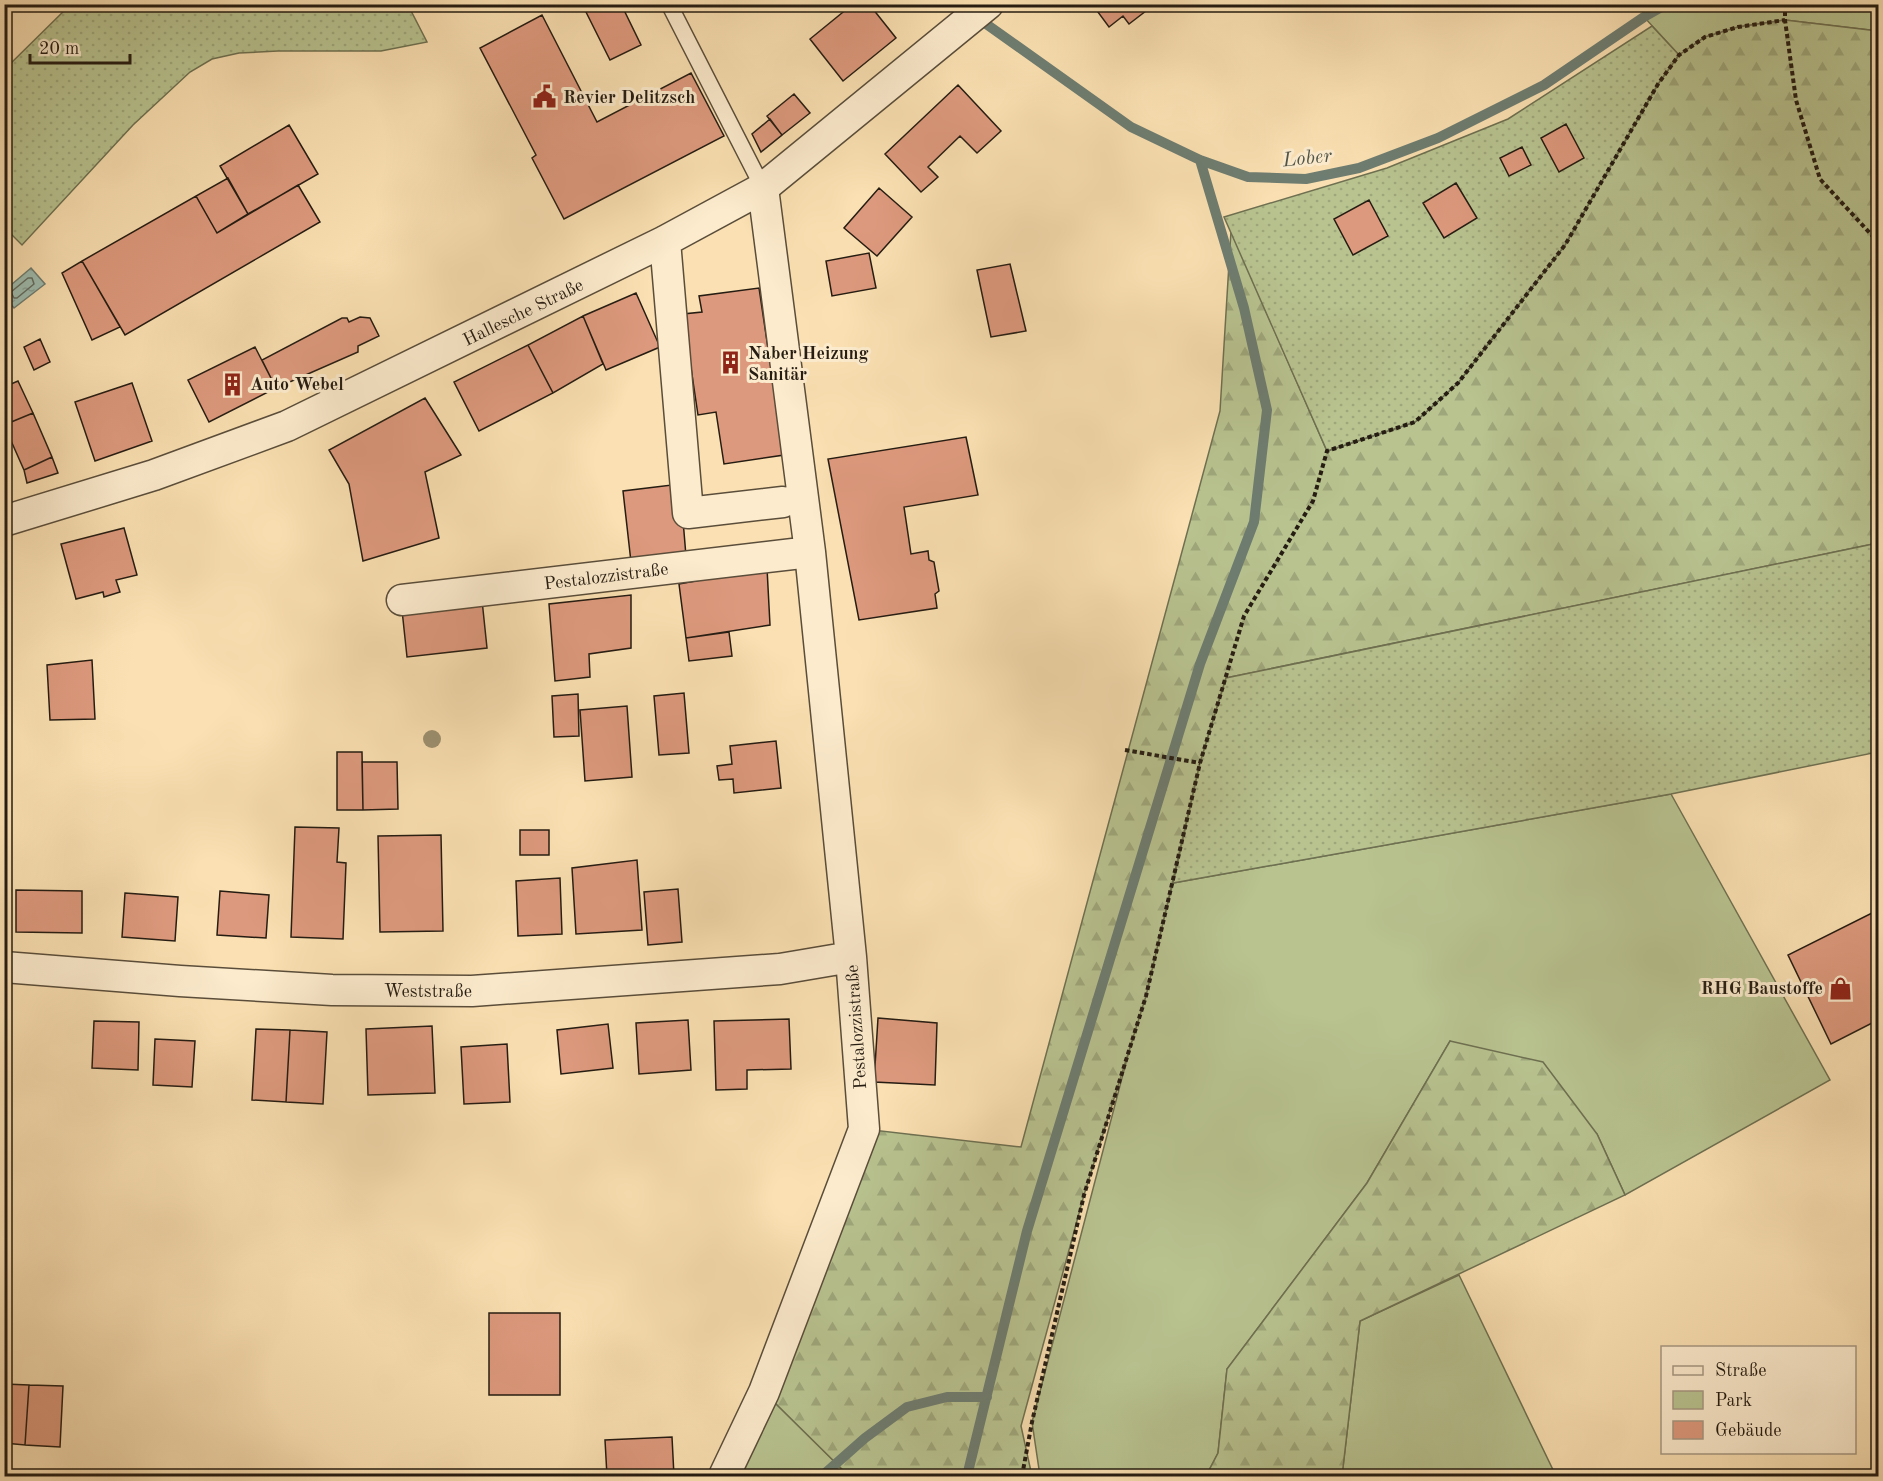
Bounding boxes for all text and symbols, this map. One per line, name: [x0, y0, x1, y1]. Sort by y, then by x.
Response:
scale bar: [30, 27, 130, 65]
text: 20 m: [39, 40, 79, 58]
public building icon: Revier Delitzsch: [532, 84, 558, 110]
place label: Revier Delitzsch: [563, 89, 695, 107]
water label: Lober: [1281, 146, 1333, 172]
street label: Hallesche Straße: [460, 276, 586, 350]
place label: Naber Heizung Sanitär: [748, 345, 869, 384]
building icon: Naber Heizung Sanitär: [717, 350, 743, 376]
building icon: Auto Webel: [219, 371, 245, 397]
place label: Auto Webel: [250, 376, 344, 394]
street label: Pestalozzistraße: [543, 560, 669, 594]
street label: Pestalozzistraße: [844, 964, 870, 1090]
shop icon: RHG Baustoffe: [1828, 975, 1854, 1001]
place label: RHG Baustoffe: [1701, 980, 1823, 998]
street label: Weststraße: [384, 983, 472, 1001]
legend: [1661, 1346, 1856, 1454]
text: Straße: [1715, 1362, 1766, 1380]
text: Park: [1715, 1392, 1752, 1410]
text: Gebäude: [1715, 1422, 1782, 1440]

